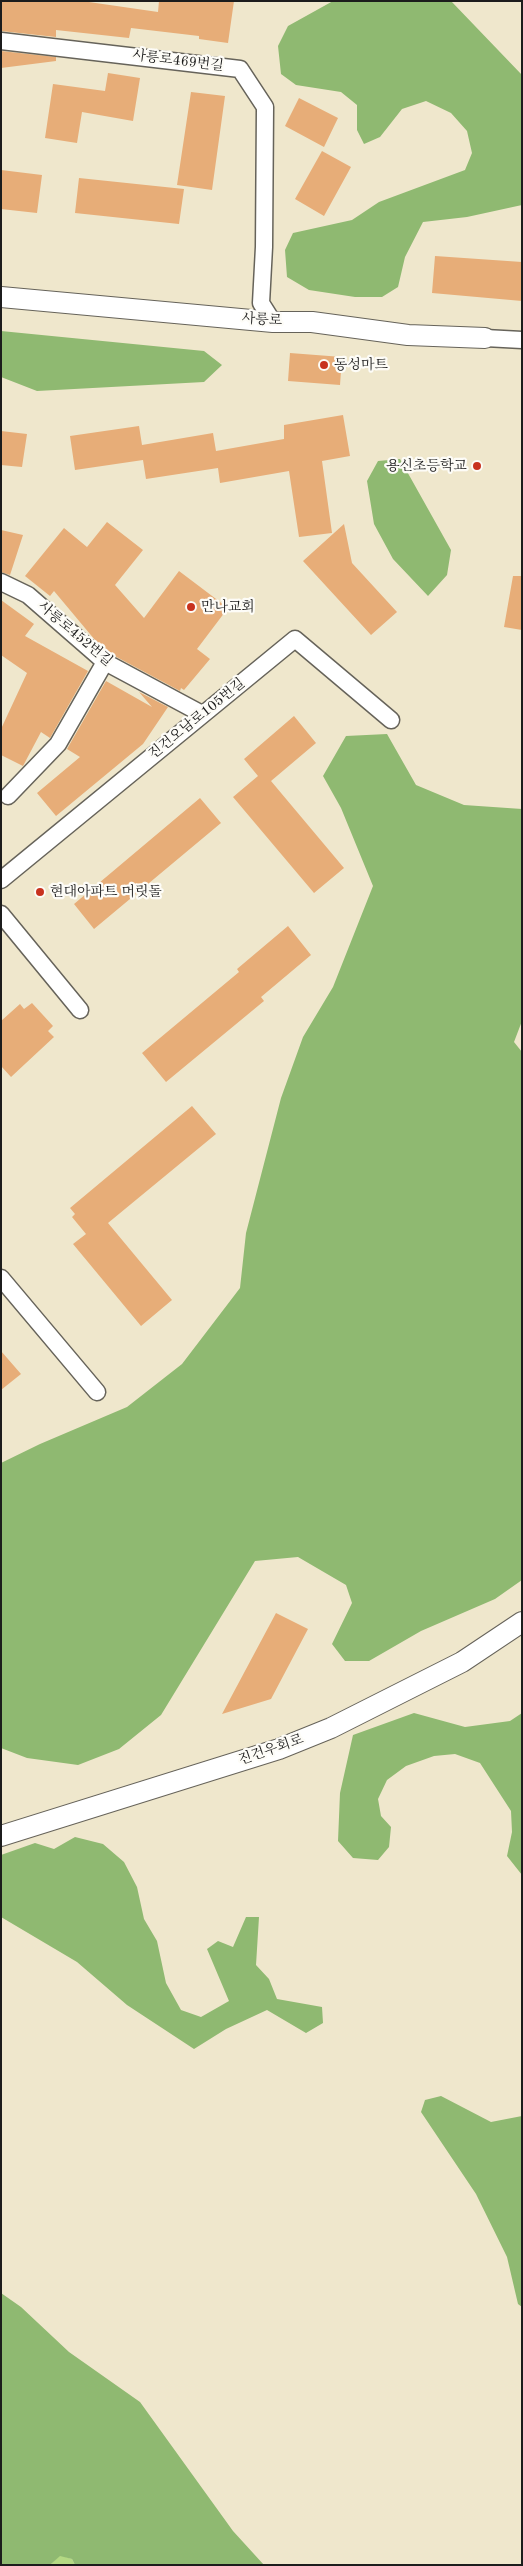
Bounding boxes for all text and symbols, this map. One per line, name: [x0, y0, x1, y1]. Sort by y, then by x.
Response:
street label: 사릉로469번길: [131, 47, 225, 75]
street label: 사릉로: [241, 311, 283, 329]
place label: 동성마트: [334, 357, 388, 373]
marker: 동성마트: [318, 359, 330, 371]
place label: 용신초등학교: [386, 458, 467, 474]
marker: 용신초등학교: [471, 460, 483, 472]
street label: 사릉로452번길: [34, 598, 116, 670]
place label: 만나교회: [201, 599, 255, 615]
marker: 만나교회: [185, 601, 197, 613]
street label: 진건오남로105번길: [145, 675, 249, 763]
place label: 현대아파트 머릿돌: [50, 884, 162, 900]
marker: 현대아파트 머릿돌: [34, 886, 46, 898]
street label: 진건우회로: [236, 1731, 306, 1769]

